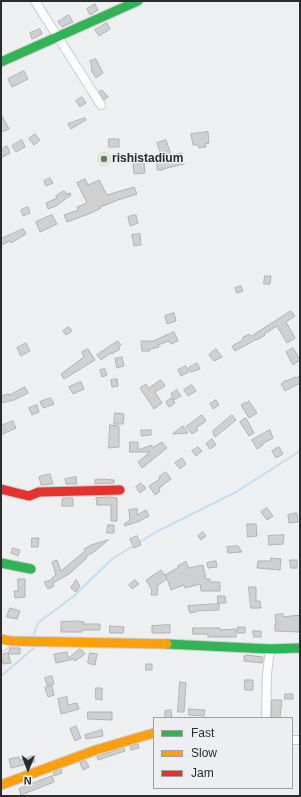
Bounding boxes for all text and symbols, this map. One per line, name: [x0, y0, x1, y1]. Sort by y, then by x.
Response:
place label: rishistadium: [112, 152, 183, 166]
marker: rishistadium: [99, 154, 109, 164]
legend: [153, 717, 293, 789]
text: Fast: [191, 726, 214, 740]
text: Slow: [191, 746, 217, 760]
north arrow: [8, 749, 48, 789]
text: Jam: [191, 766, 214, 780]
text: N: [24, 775, 32, 787]

